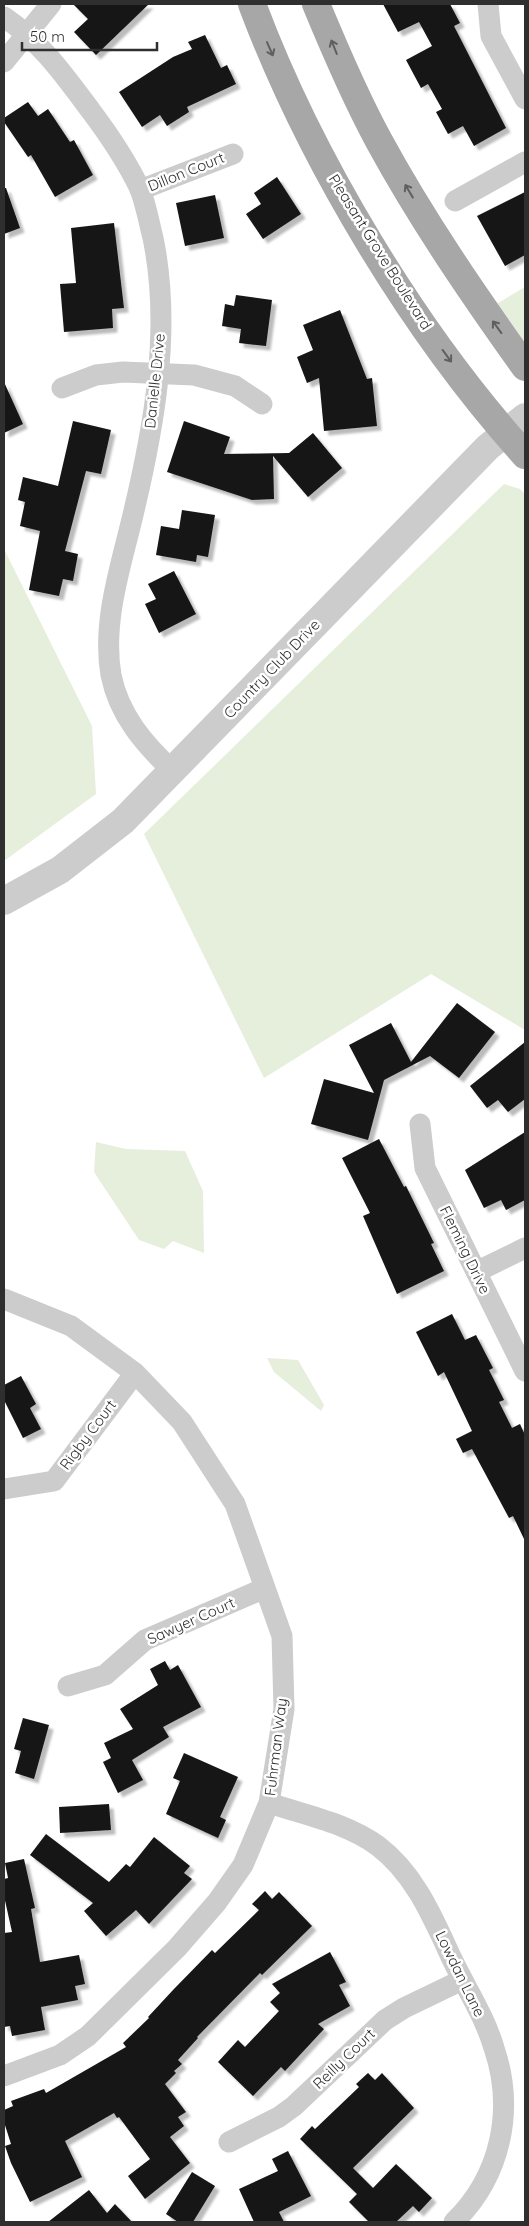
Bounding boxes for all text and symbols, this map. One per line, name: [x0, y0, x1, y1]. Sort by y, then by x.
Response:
scale bar: [22, 20, 158, 52]
text: 50 m: [30, 27, 65, 46]
one-way arrow: [328, 40, 338, 55]
one-way arrow: [266, 41, 276, 56]
street label: Dillon Court: [145, 148, 227, 195]
street label: Pleasant Grove Boulevard: [325, 170, 436, 333]
one-way arrow: [403, 184, 413, 198]
one-way arrow: [492, 320, 502, 334]
street label: Danielle Drive: [140, 332, 169, 430]
one-way arrow: [442, 349, 452, 363]
street label: Country Club Drive: [219, 615, 324, 722]
street label: Fleming Drive: [436, 1203, 495, 1297]
street label: Rigby Court: [55, 1396, 120, 1473]
street label: Sawyer Court: [144, 1593, 237, 1648]
street label: Fuhrman Way: [260, 1697, 291, 1797]
street label: Lowdan Lane: [431, 1928, 489, 2020]
street label: Reilly Court: [309, 2024, 379, 2093]

